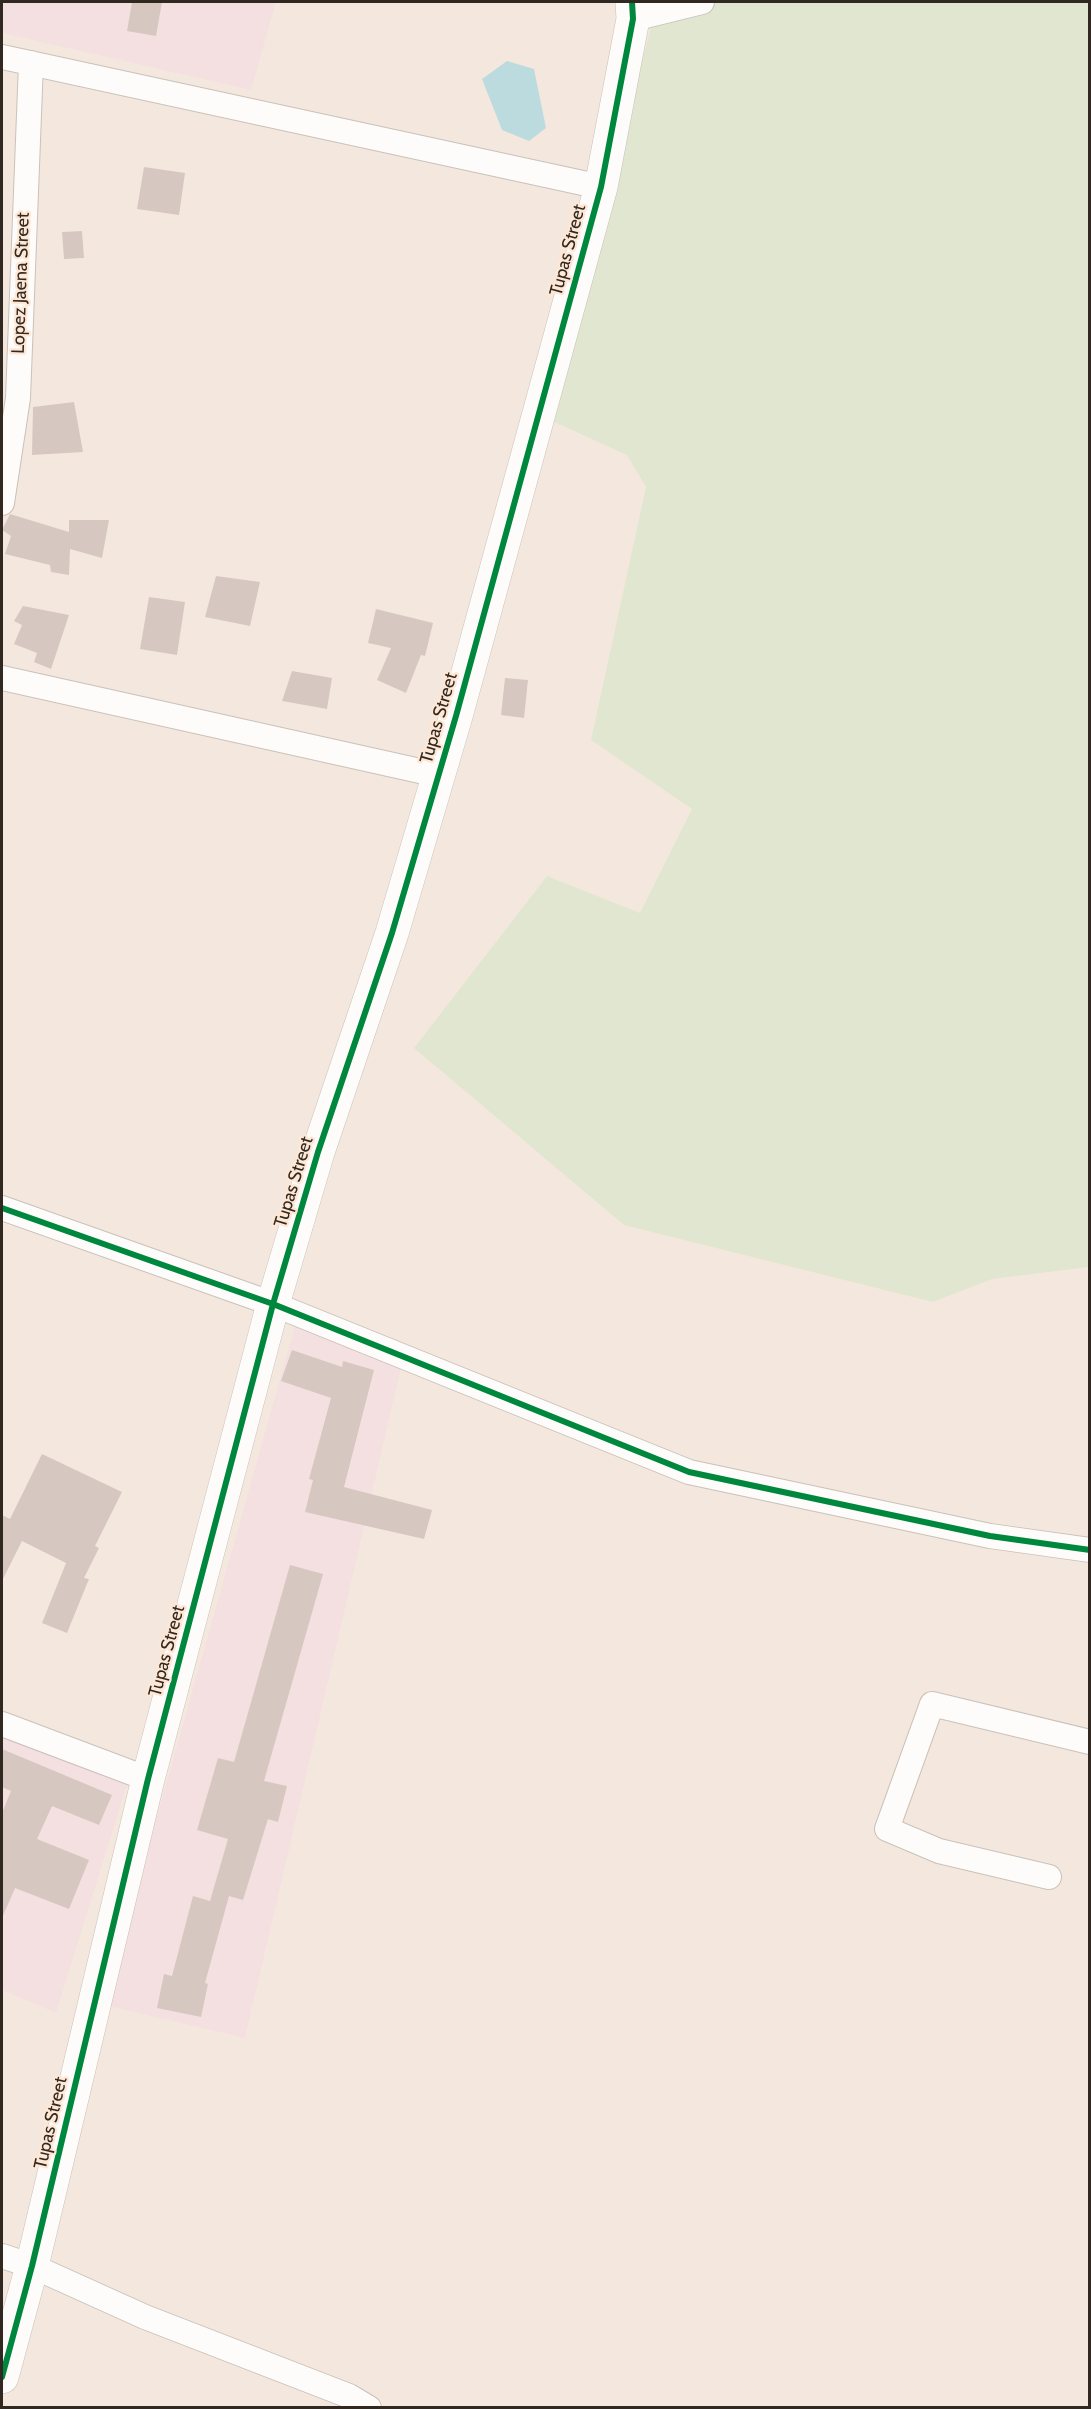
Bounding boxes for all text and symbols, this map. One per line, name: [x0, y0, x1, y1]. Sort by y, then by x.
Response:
street label: Tupas Street: [545, 202, 591, 298]
street label: Lopez Jaena Street: [8, 212, 34, 354]
street label: Tupas Street: [416, 670, 462, 766]
street label: Tupas Street: [270, 1134, 318, 1230]
street label: Tupas Street: [144, 1603, 190, 1699]
street label: Tupas Street: [30, 2075, 72, 2171]

